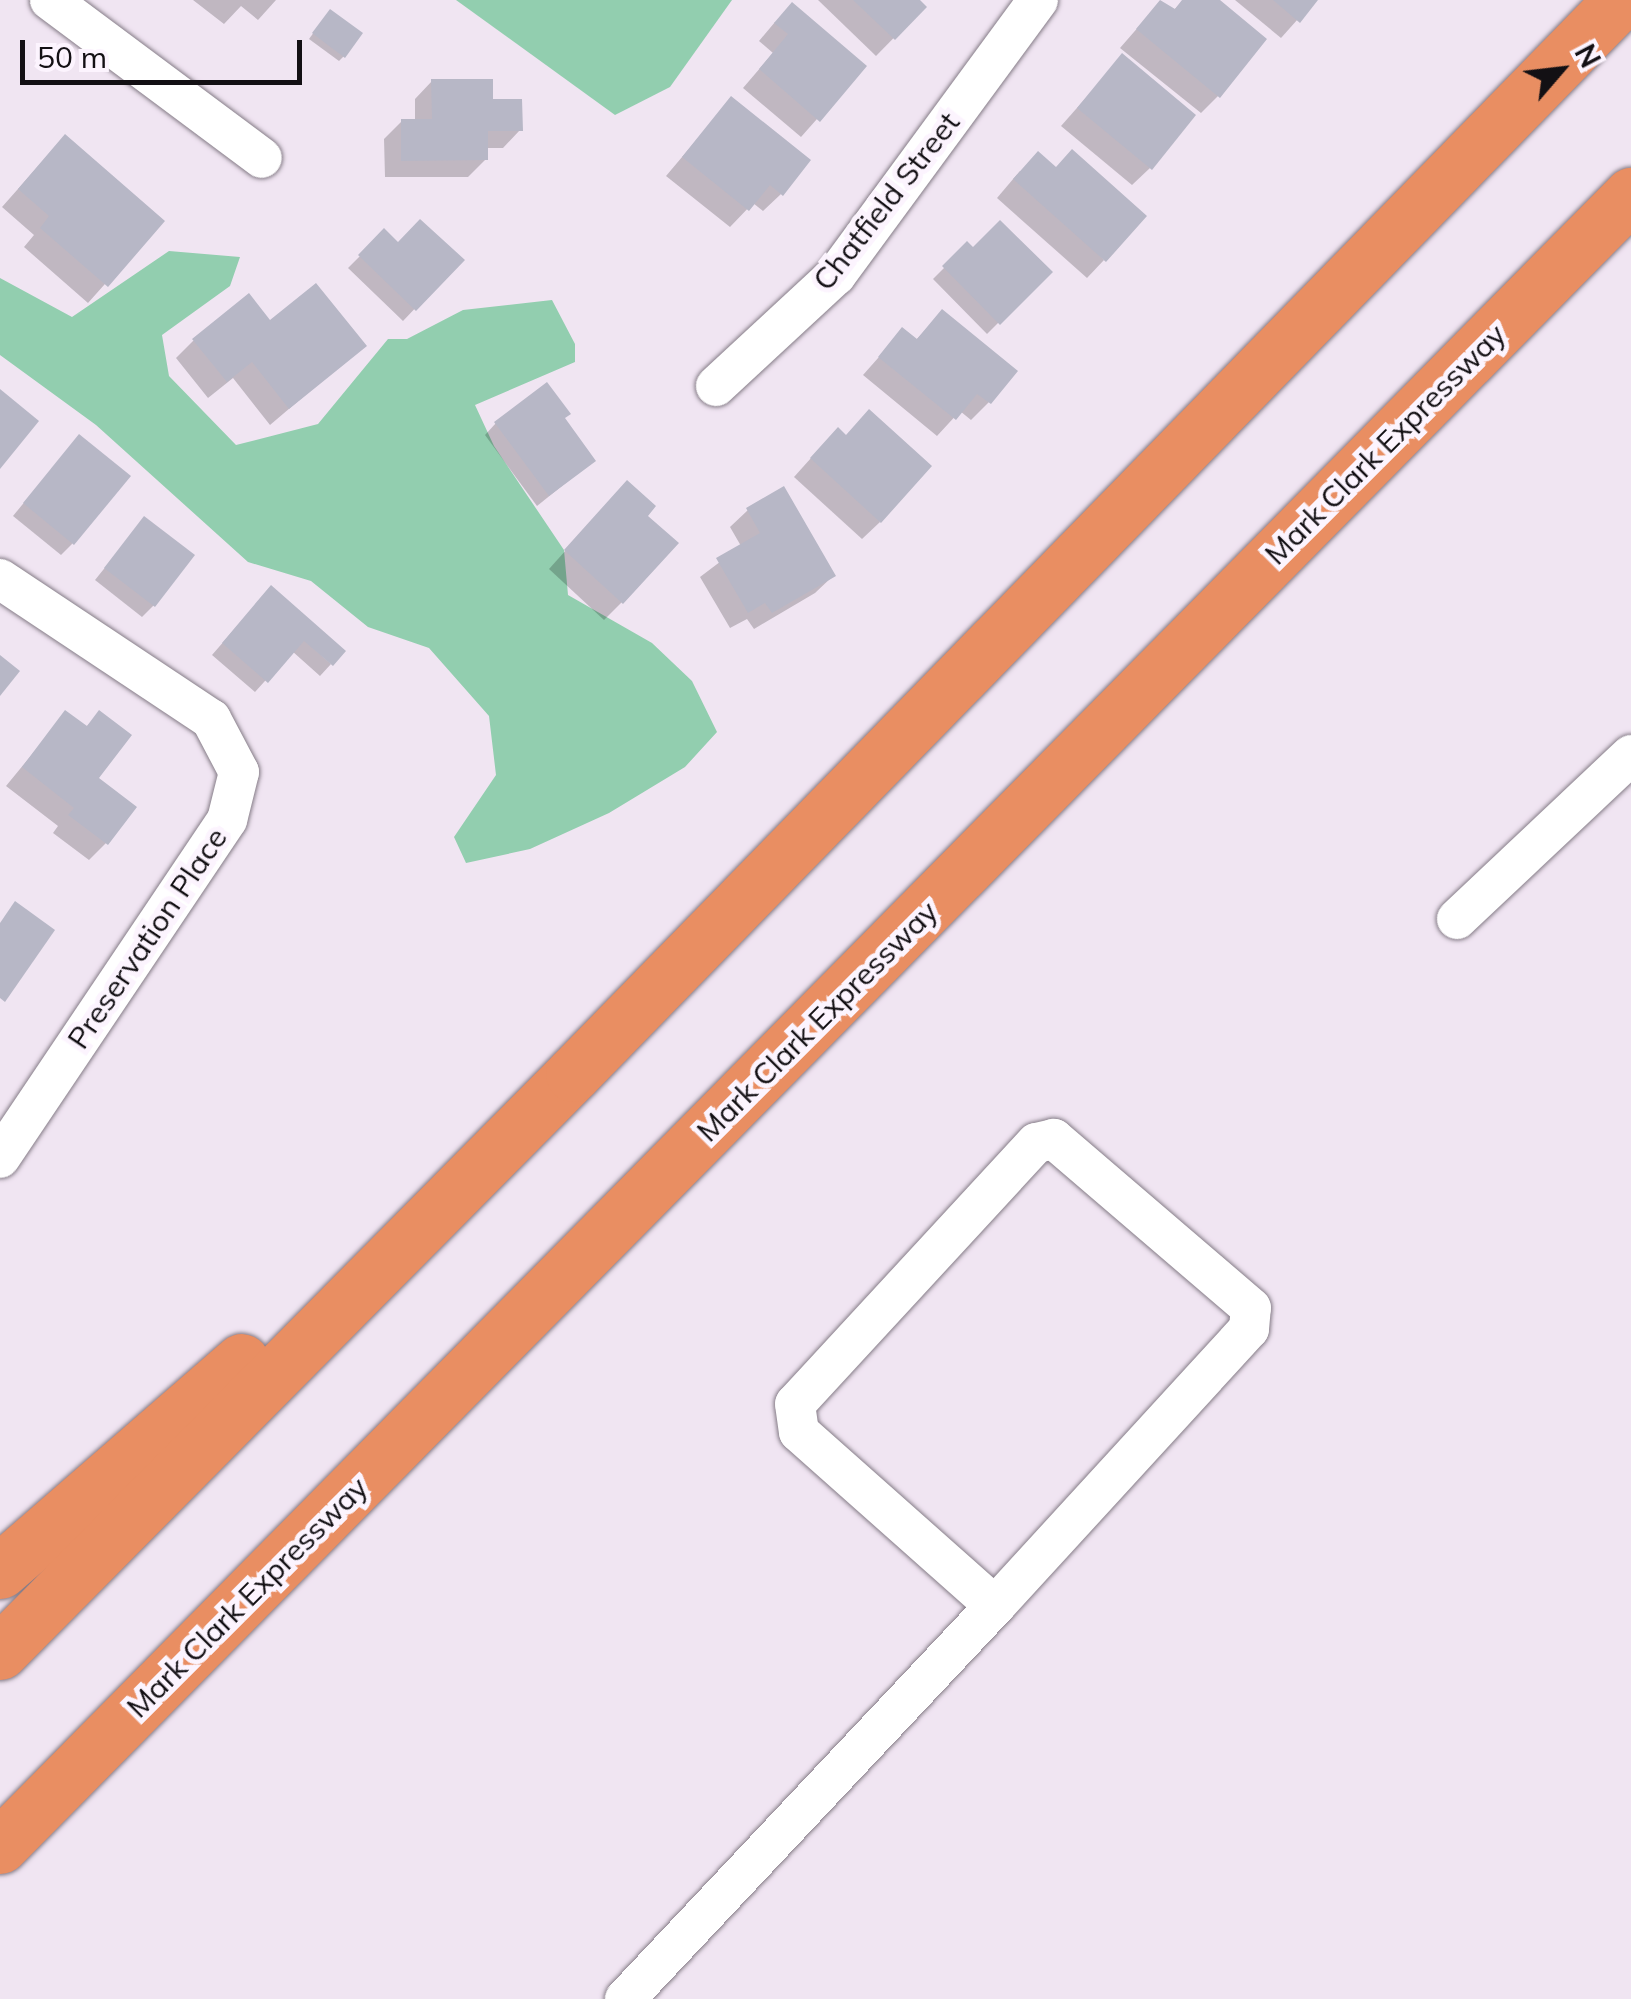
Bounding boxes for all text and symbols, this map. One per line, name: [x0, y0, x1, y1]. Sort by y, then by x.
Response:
scale bar: [25, 20, 308, 82]
north arrow: [1511, 20, 1611, 120]
text: 50 m: [37, 38, 107, 76]
text: N: [1568, 38, 1608, 73]
street label: Chatfield Street: [805, 105, 967, 297]
street label: Mark Clark Expressway: [1257, 316, 1513, 572]
street label: Preservation Place: [60, 821, 234, 1055]
street label: Mark Clark Expressway: [689, 893, 945, 1149]
street label: Mark Clark Expressway: [119, 1469, 375, 1725]

